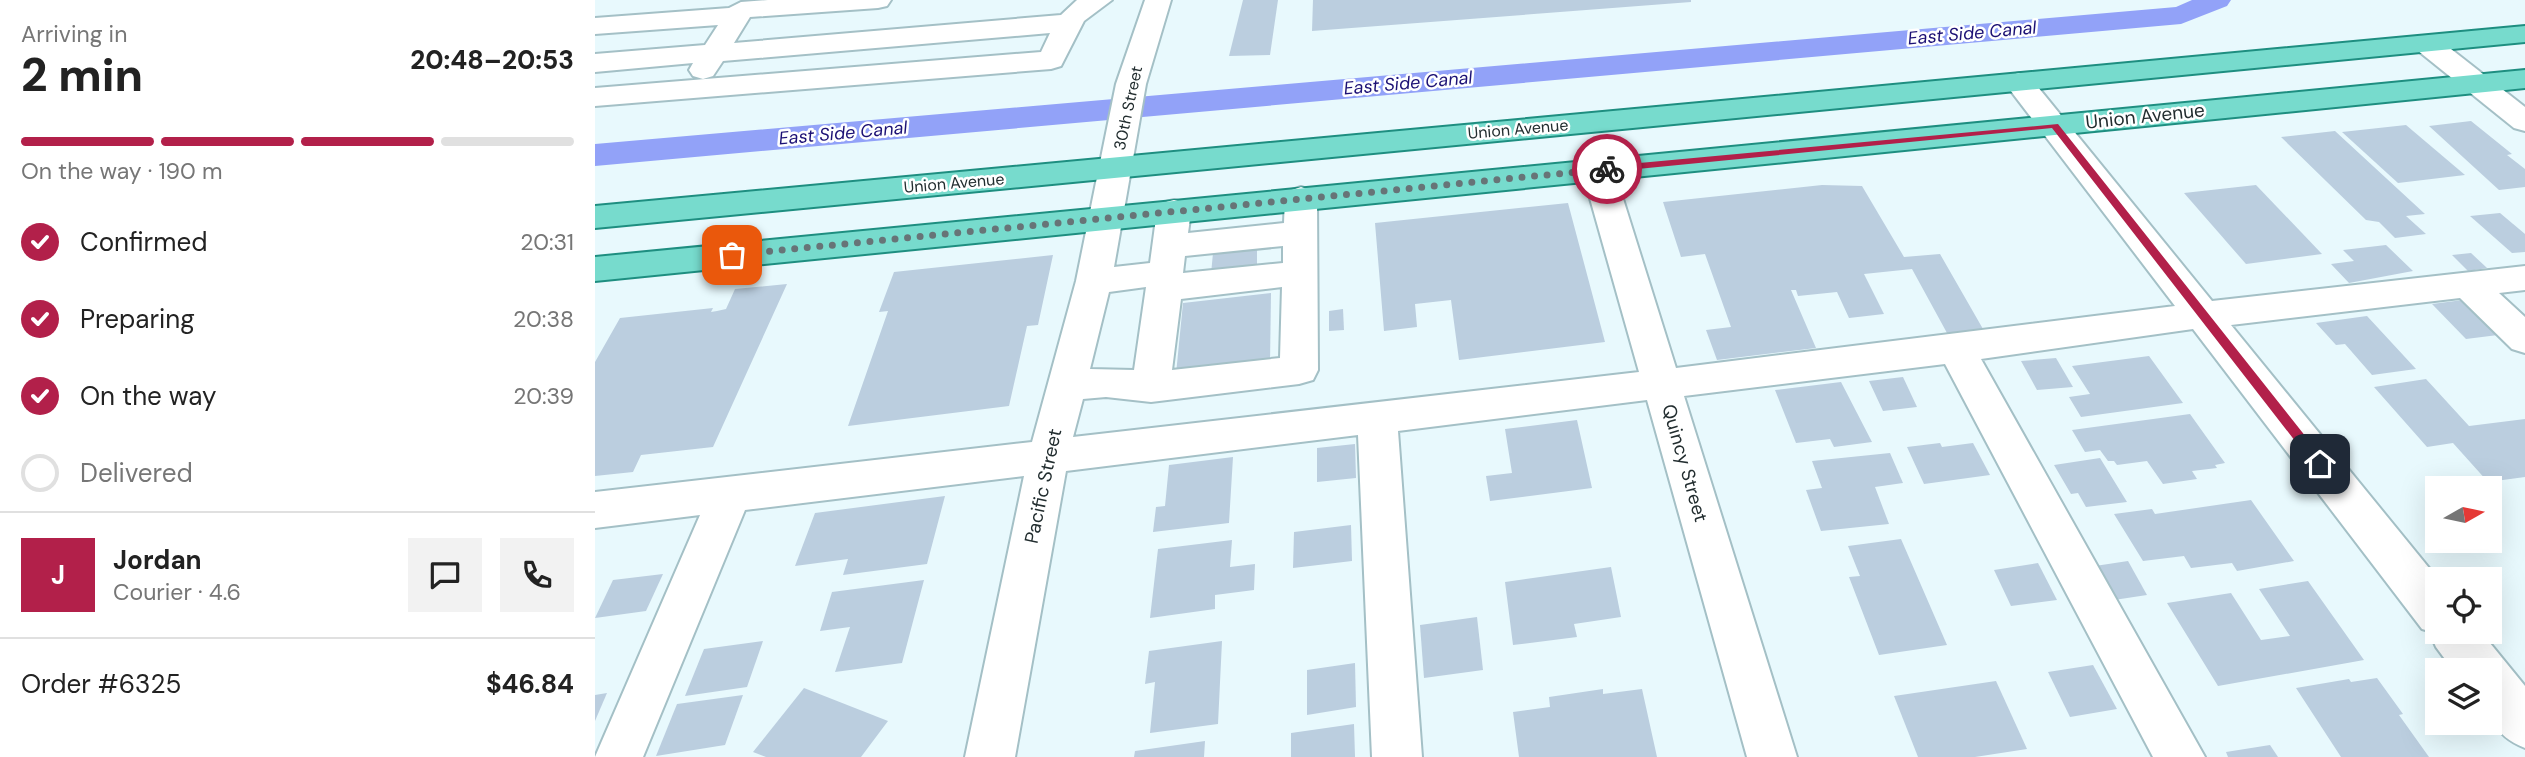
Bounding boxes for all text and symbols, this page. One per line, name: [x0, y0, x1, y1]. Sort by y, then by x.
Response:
water label: East Side Canal: [1907, 15, 2038, 51]
text: Arriving in: [21, 19, 127, 49]
text: 20:48–20:53: [410, 43, 574, 77]
text: 2 min: [21, 45, 143, 105]
street label: 30th Street: [1109, 64, 1147, 152]
water label: East Side Canal: [1343, 65, 1474, 101]
street label: Union Avenue: [2084, 97, 2206, 135]
street label: Union Avenue: [1467, 114, 1569, 144]
water label: East Side Canal: [778, 115, 909, 151]
courier: [1572, 134, 1642, 204]
icon: bike: [1588, 150, 1626, 188]
text: On the way · 190 m: [21, 156, 222, 186]
street label: Union Avenue: [903, 168, 1005, 198]
icon: check: [21, 223, 59, 261]
text: Confirmed: [80, 225, 207, 259]
pin: [702, 225, 762, 285]
text: 20:31: [520, 227, 574, 257]
icon: bag: [713, 236, 751, 274]
icon: check: [21, 300, 59, 338]
text: Preparing: [80, 302, 195, 336]
text: 20:38: [513, 304, 574, 334]
icon: check: [21, 377, 59, 415]
text: On the way: [80, 379, 216, 413]
text: 20:39: [513, 381, 574, 411]
street label: Quincy Street: [1656, 401, 1714, 525]
street label: Pacific Street: [1019, 426, 1067, 546]
pin: [2290, 434, 2350, 494]
icon: home: [2301, 445, 2339, 483]
text: Delivered: [80, 456, 193, 490]
north arrow: [2425, 476, 2503, 553]
map controls: [2425, 476, 2502, 735]
button: chat: [408, 538, 482, 612]
button: phone: [500, 538, 574, 612]
text: Jordan: [113, 543, 202, 577]
text: J: [51, 558, 65, 592]
button: locate: [2425, 567, 2502, 644]
text: Courier · 4.6: [113, 577, 241, 607]
button: layers: [2425, 658, 2502, 735]
text: Order #6325: [21, 667, 181, 701]
text: $46.84: [486, 667, 574, 701]

